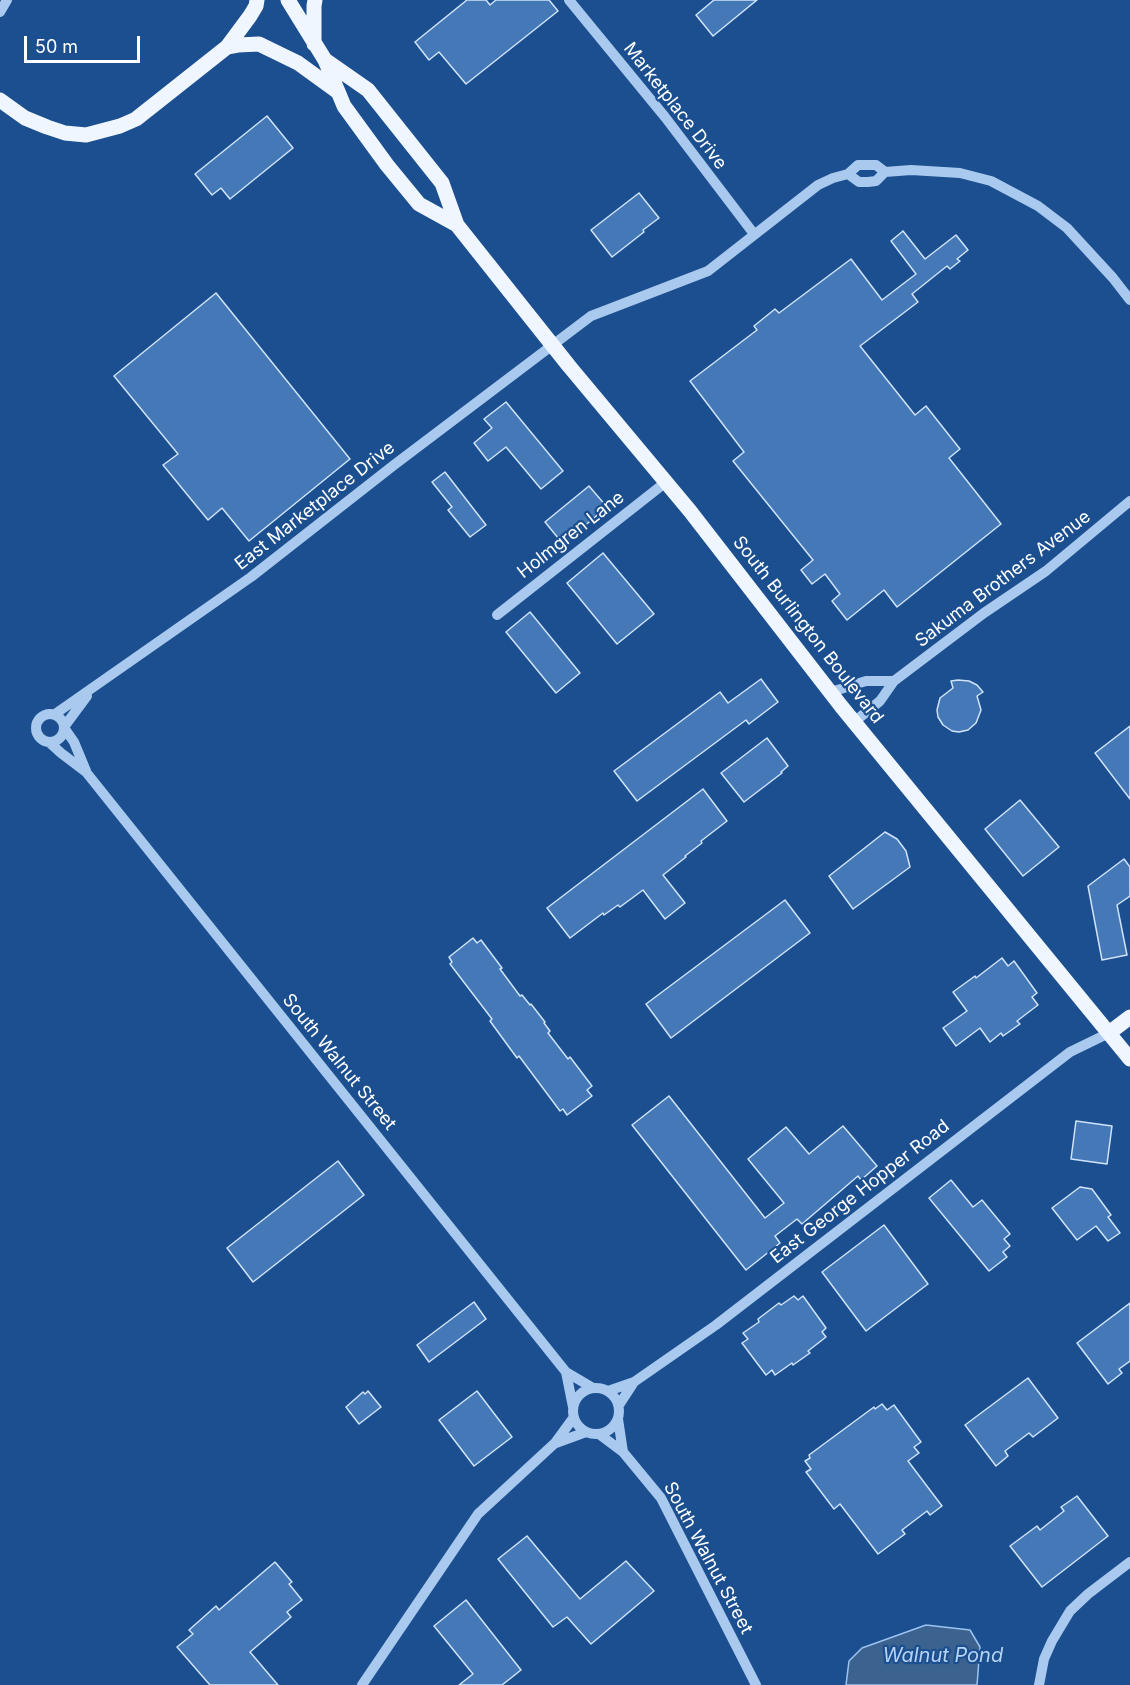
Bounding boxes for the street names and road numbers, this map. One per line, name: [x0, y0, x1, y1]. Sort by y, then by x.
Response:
street label: Marketplace Drive: [619, 38, 731, 174]
street label: East Marketplace Drive: [231, 437, 399, 575]
street label: Holmgren Lane: [513, 487, 629, 583]
street label: Sakuma Brothers Avenue: [911, 506, 1095, 652]
street label: South Burlington Boulevard: [728, 532, 888, 728]
street label: South Walnut Street: [277, 990, 401, 1134]
street label: East George Hopper Road: [766, 1115, 954, 1269]
street label: South Walnut Street: [659, 1478, 757, 1638]

